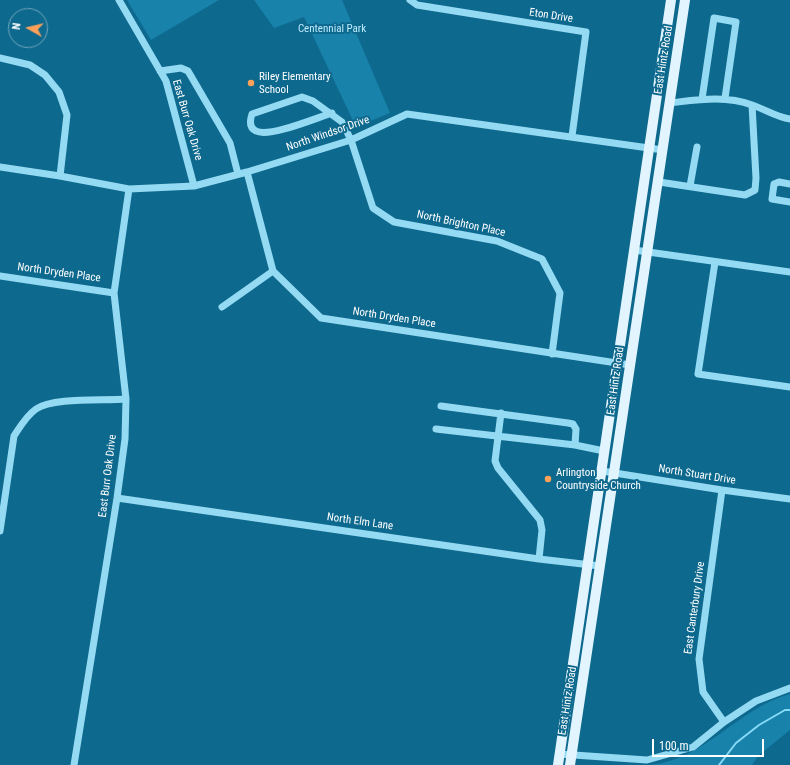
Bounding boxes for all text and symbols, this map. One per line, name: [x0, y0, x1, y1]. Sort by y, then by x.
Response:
street label: Eton Drive: [528, 6, 574, 26]
north arrow: [8, 8, 48, 48]
text: N: [10, 22, 24, 31]
park label: Centennial Park: [298, 22, 366, 36]
street label: East Hintz Road: [652, 25, 676, 95]
place label: Riley Elementary School: [259, 70, 331, 96]
street label: East Burr Oak Drive: [169, 78, 205, 162]
marker: Riley Elementary School: [246, 78, 256, 88]
street label: North Windsor Drive: [285, 114, 371, 154]
street label: North Brighton Place: [415, 208, 507, 240]
street label: North Dryden Place: [17, 261, 101, 285]
street label: North Dryden Place: [352, 305, 436, 331]
street label: East Hintz Road: [605, 346, 627, 416]
street label: East Burr Oak Drive: [96, 434, 120, 518]
street label: North Stuart Drive: [657, 462, 737, 488]
place label: Arlington Countryside Church: [556, 466, 641, 492]
marker: Arlington Countryside Church: [543, 474, 553, 484]
street label: North Elm Lane: [326, 511, 394, 533]
street label: East Canterbury Drive: [682, 561, 708, 655]
street label: East Hintz Road: [556, 666, 580, 736]
scale bar: [654, 731, 766, 757]
text: 100 m: [659, 739, 689, 753]

